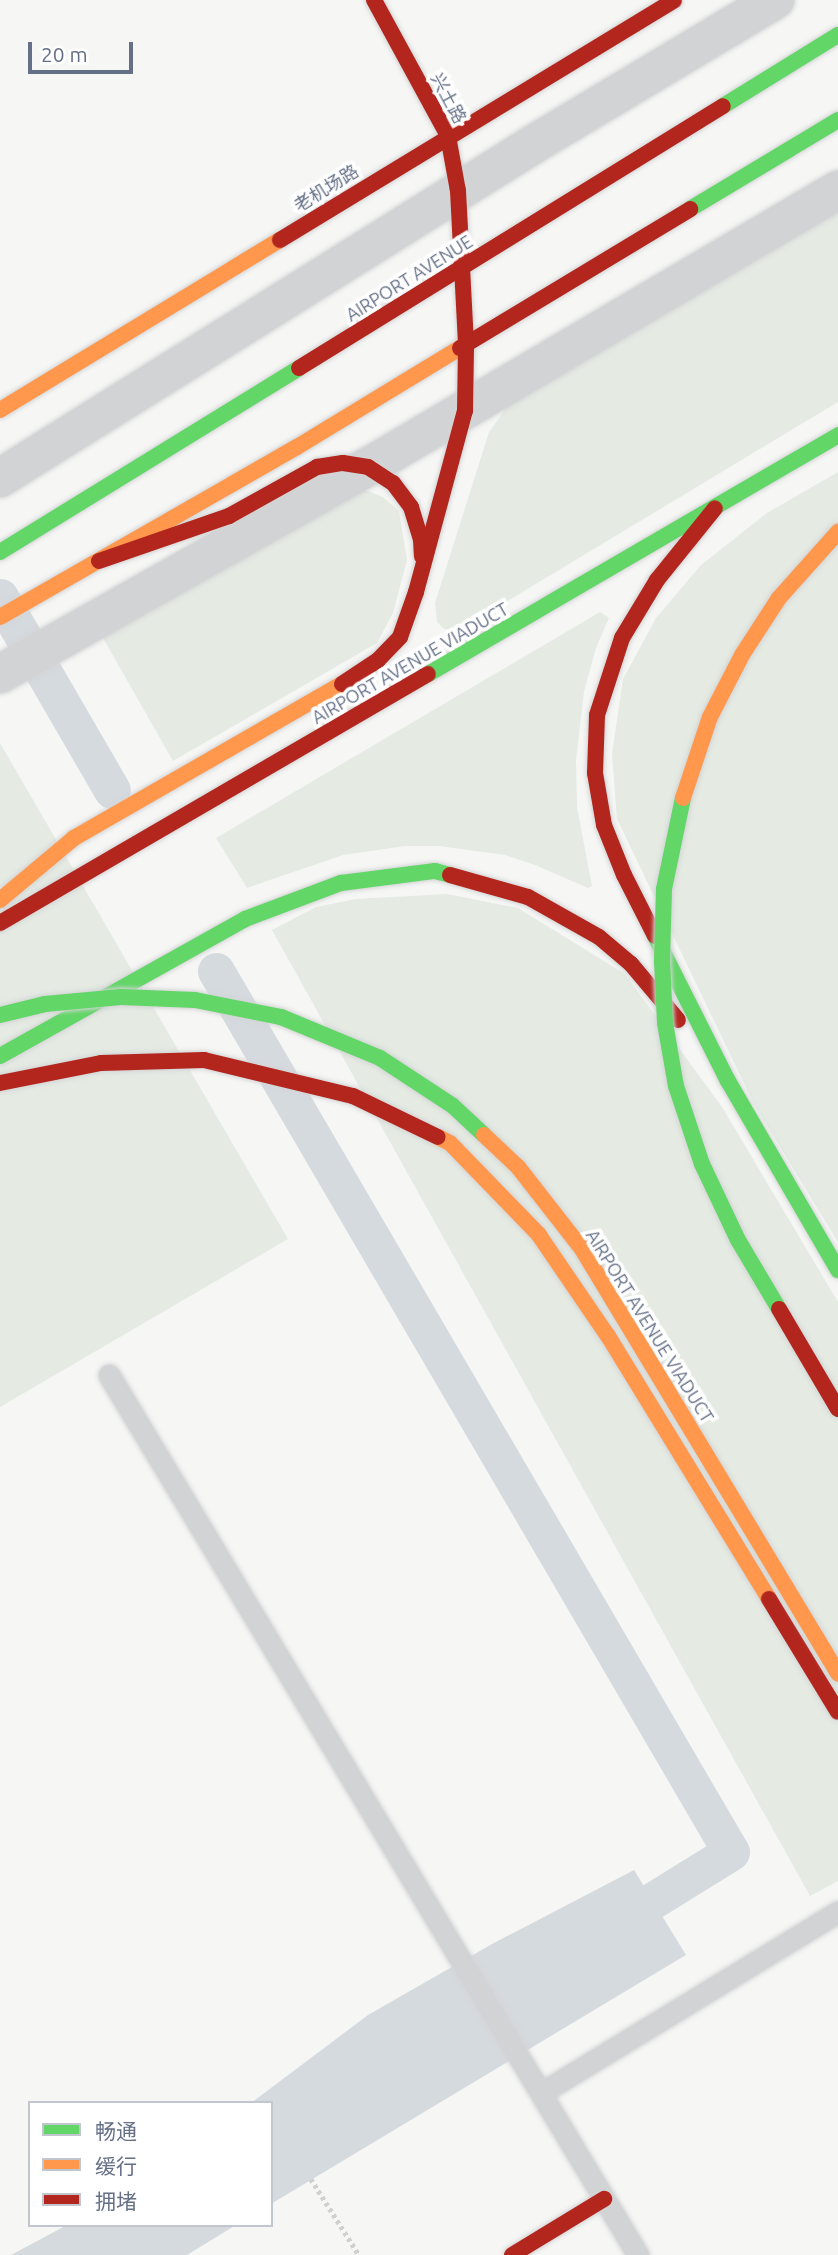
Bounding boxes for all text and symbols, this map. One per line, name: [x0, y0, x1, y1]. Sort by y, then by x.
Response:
scale bar: [32, 28, 136, 72]
text: 20 m: [41, 42, 88, 66]
street label: 兴土路: [427, 69, 471, 127]
street label: 老机场路: [290, 160, 362, 216]
street label: AIRPORT AVENUE: [342, 230, 476, 326]
street label: AIRPORT AVENUE VIADUCT: [308, 598, 512, 728]
street label: AIRPORT AVENUE VIADUCT: [582, 1226, 718, 1426]
legend: [28, 2101, 273, 2227]
text: 畅通: [95, 2119, 137, 2143]
text: 缓行: [95, 2154, 137, 2178]
text: 拥堵: [95, 2189, 137, 2213]

